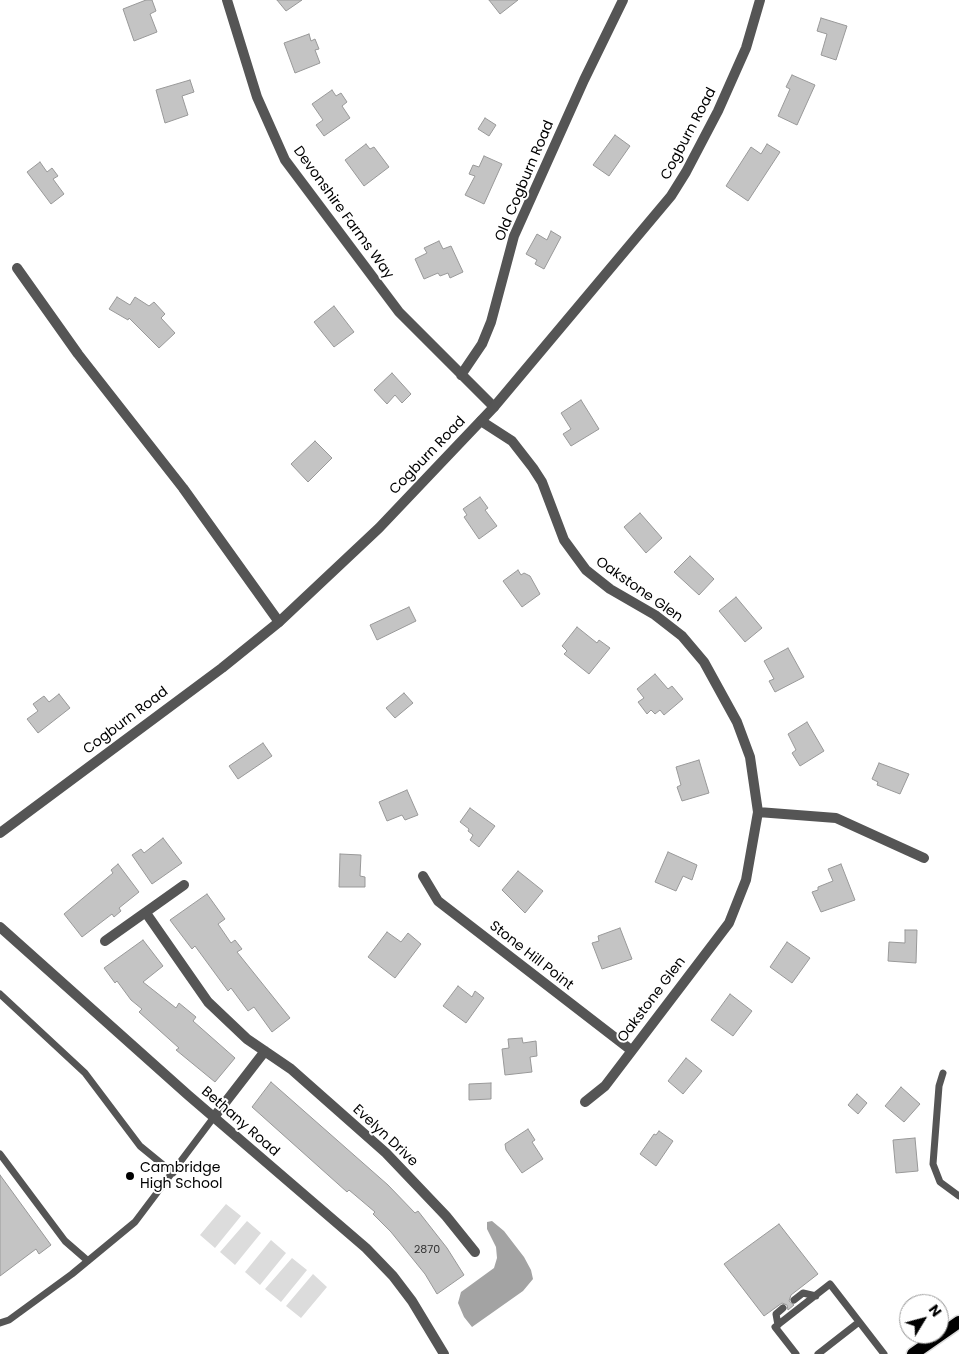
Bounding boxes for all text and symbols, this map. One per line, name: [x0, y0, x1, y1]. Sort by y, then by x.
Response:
street label: Cogburn Road: [658, 85, 720, 183]
street label: Old Cogburn Road: [492, 118, 558, 244]
street label: Devonshire Farms Way: [289, 143, 397, 283]
street label: Cogburn Road: [387, 413, 469, 499]
street label: Oakstone Glen: [592, 554, 686, 626]
street label: Cogburn Road: [80, 684, 172, 758]
street label: Stone Hill Point: [486, 918, 576, 994]
street label: Oakstone Glen: [614, 954, 690, 1046]
street label: Bethany Road: [198, 1084, 282, 1160]
street label: Evelyn Drive: [349, 1102, 421, 1170]
place label: Cambridge High School: [140, 1160, 222, 1192]
marker: Cambridge High School: [124, 1170, 136, 1182]
house number: 2870: [414, 1243, 440, 1257]
north arrow: [899, 1294, 949, 1344]
text: N: [924, 1300, 946, 1321]

